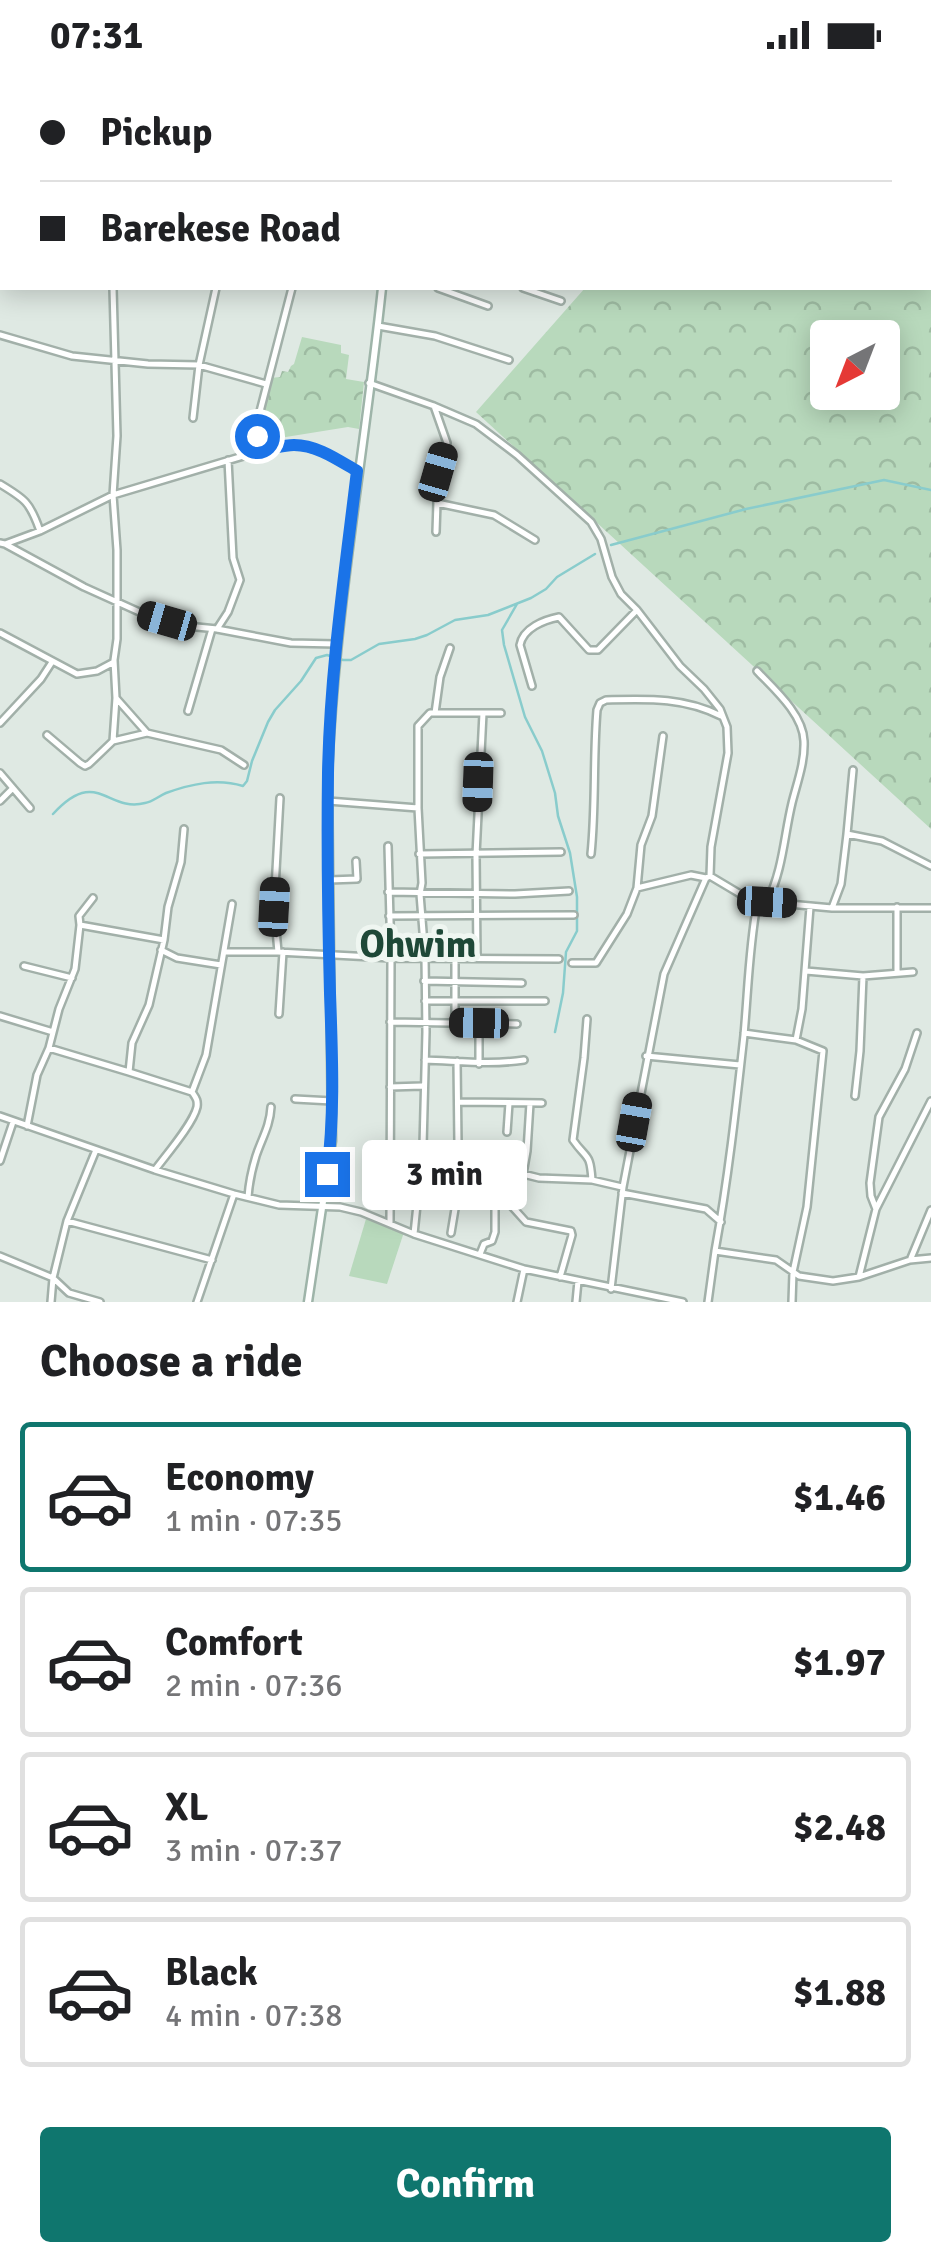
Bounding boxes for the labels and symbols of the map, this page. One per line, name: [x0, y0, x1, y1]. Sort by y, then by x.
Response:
north arrow: [810, 320, 900, 410]
route start: [235, 414, 280, 459]
car: [415, 439, 461, 505]
car: [134, 598, 200, 644]
car: [462, 751, 494, 813]
car: [257, 876, 291, 938]
car: [736, 885, 798, 919]
district label: Ohwim: [359, 921, 477, 968]
car: [449, 1007, 509, 1039]
car: [614, 1090, 654, 1154]
callout: 3 min: [362, 1139, 527, 1209]
route end: [305, 1152, 350, 1197]

